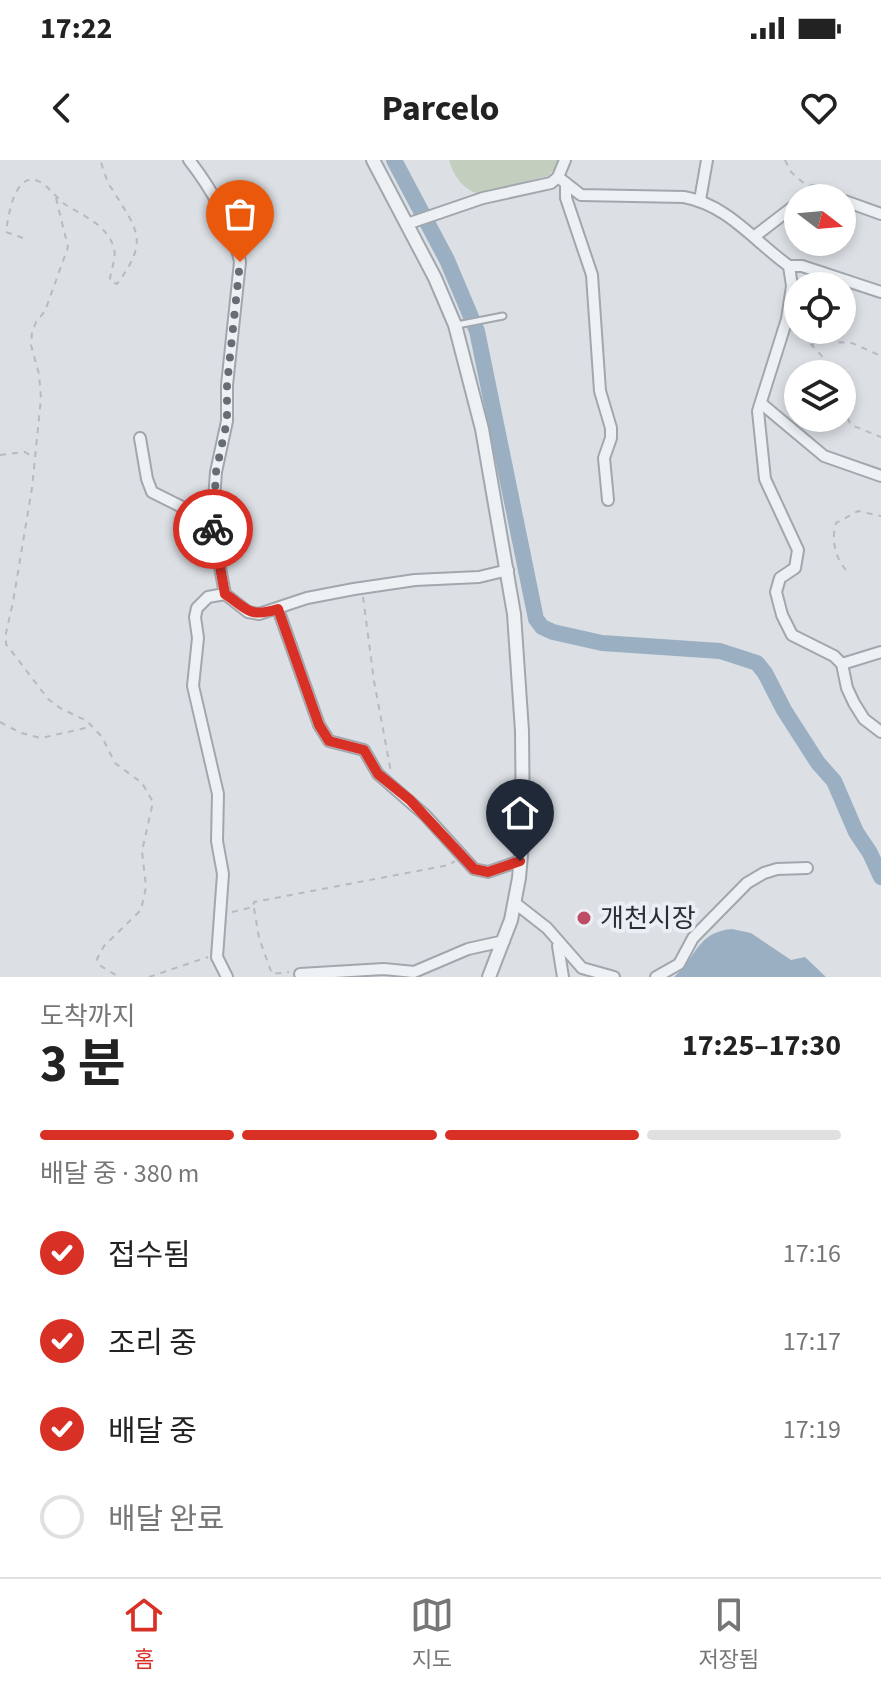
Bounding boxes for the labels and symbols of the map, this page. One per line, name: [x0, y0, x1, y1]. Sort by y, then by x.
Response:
pin: [206, 180, 274, 262]
north arrow: [784, 184, 856, 256]
courier: [173, 489, 253, 569]
pin: [486, 779, 554, 861]
place label: 개천시장: [600, 900, 696, 937]
marker: 개천시장: [575, 909, 593, 927]

